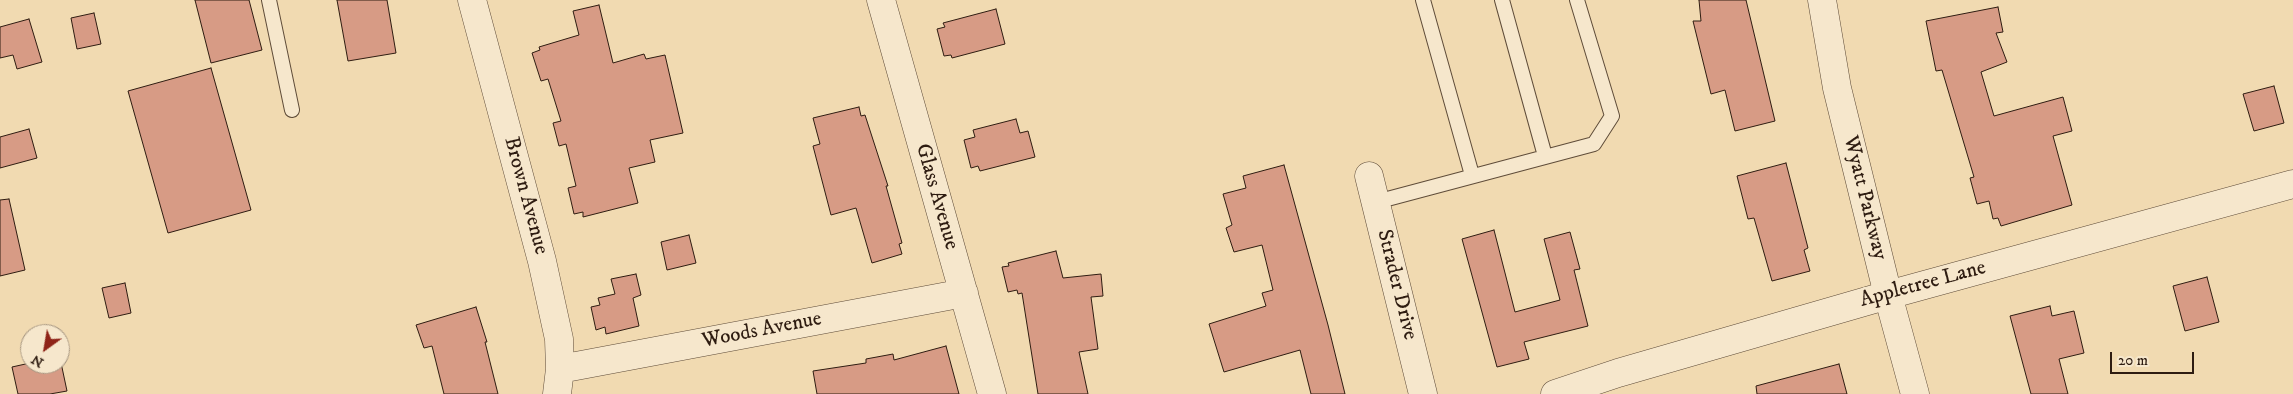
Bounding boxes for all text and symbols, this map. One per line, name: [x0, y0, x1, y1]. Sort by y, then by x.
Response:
street label: Wyatt Parkway: [1836, 133, 1892, 263]
street label: Brown Avenue: [497, 134, 553, 258]
street label: Glass Avenue: [909, 141, 963, 253]
street label: Strader Drive: [1370, 227, 1422, 343]
street label: Appletree Lane: [1857, 256, 1989, 314]
street label: Woods Avenue: [700, 307, 824, 355]
north arrow: [20, 324, 70, 374]
scale bar: [2113, 342, 2197, 374]
text: N: [28, 350, 47, 372]
text: 20 m: [2118, 351, 2148, 370]

